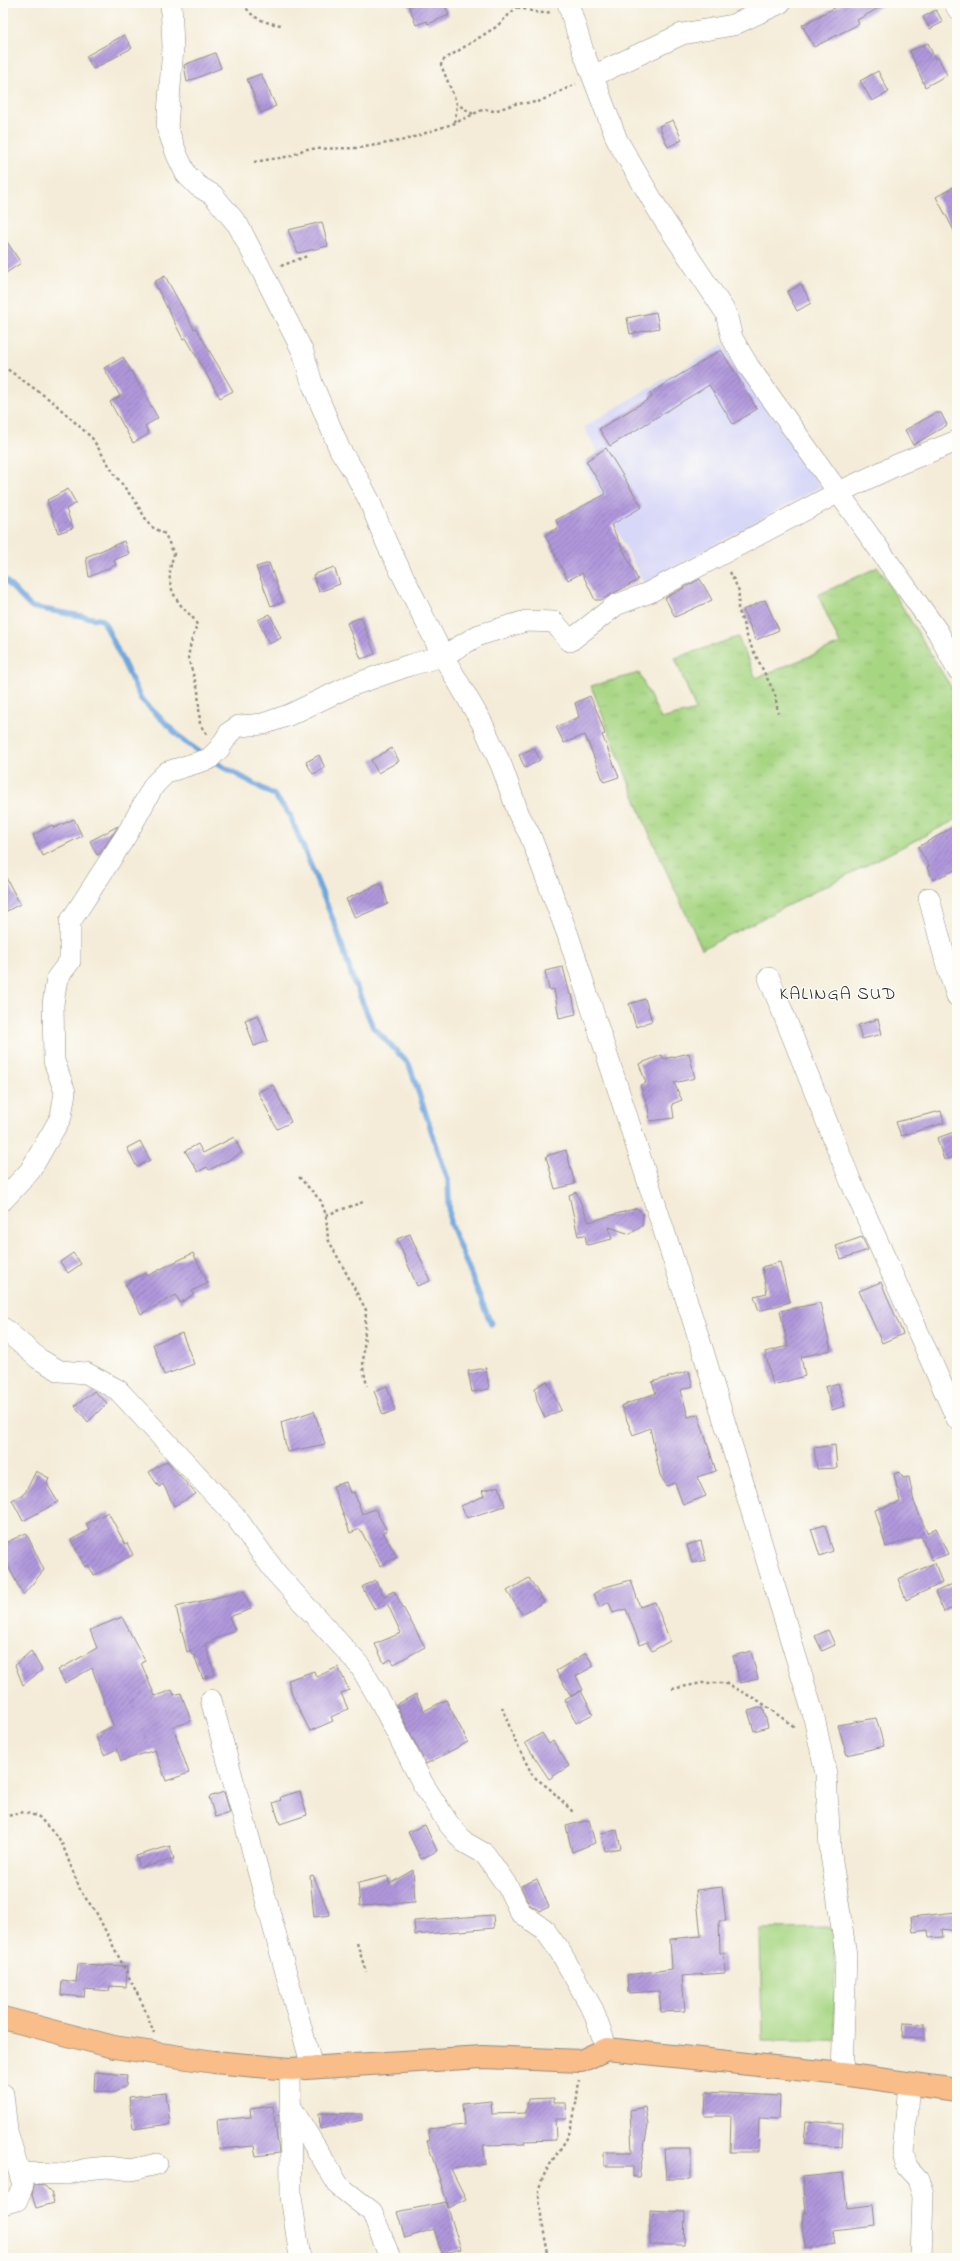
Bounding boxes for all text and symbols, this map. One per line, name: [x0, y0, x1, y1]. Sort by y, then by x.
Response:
district label: KALINGA SUD: [780, 982, 896, 1008]

